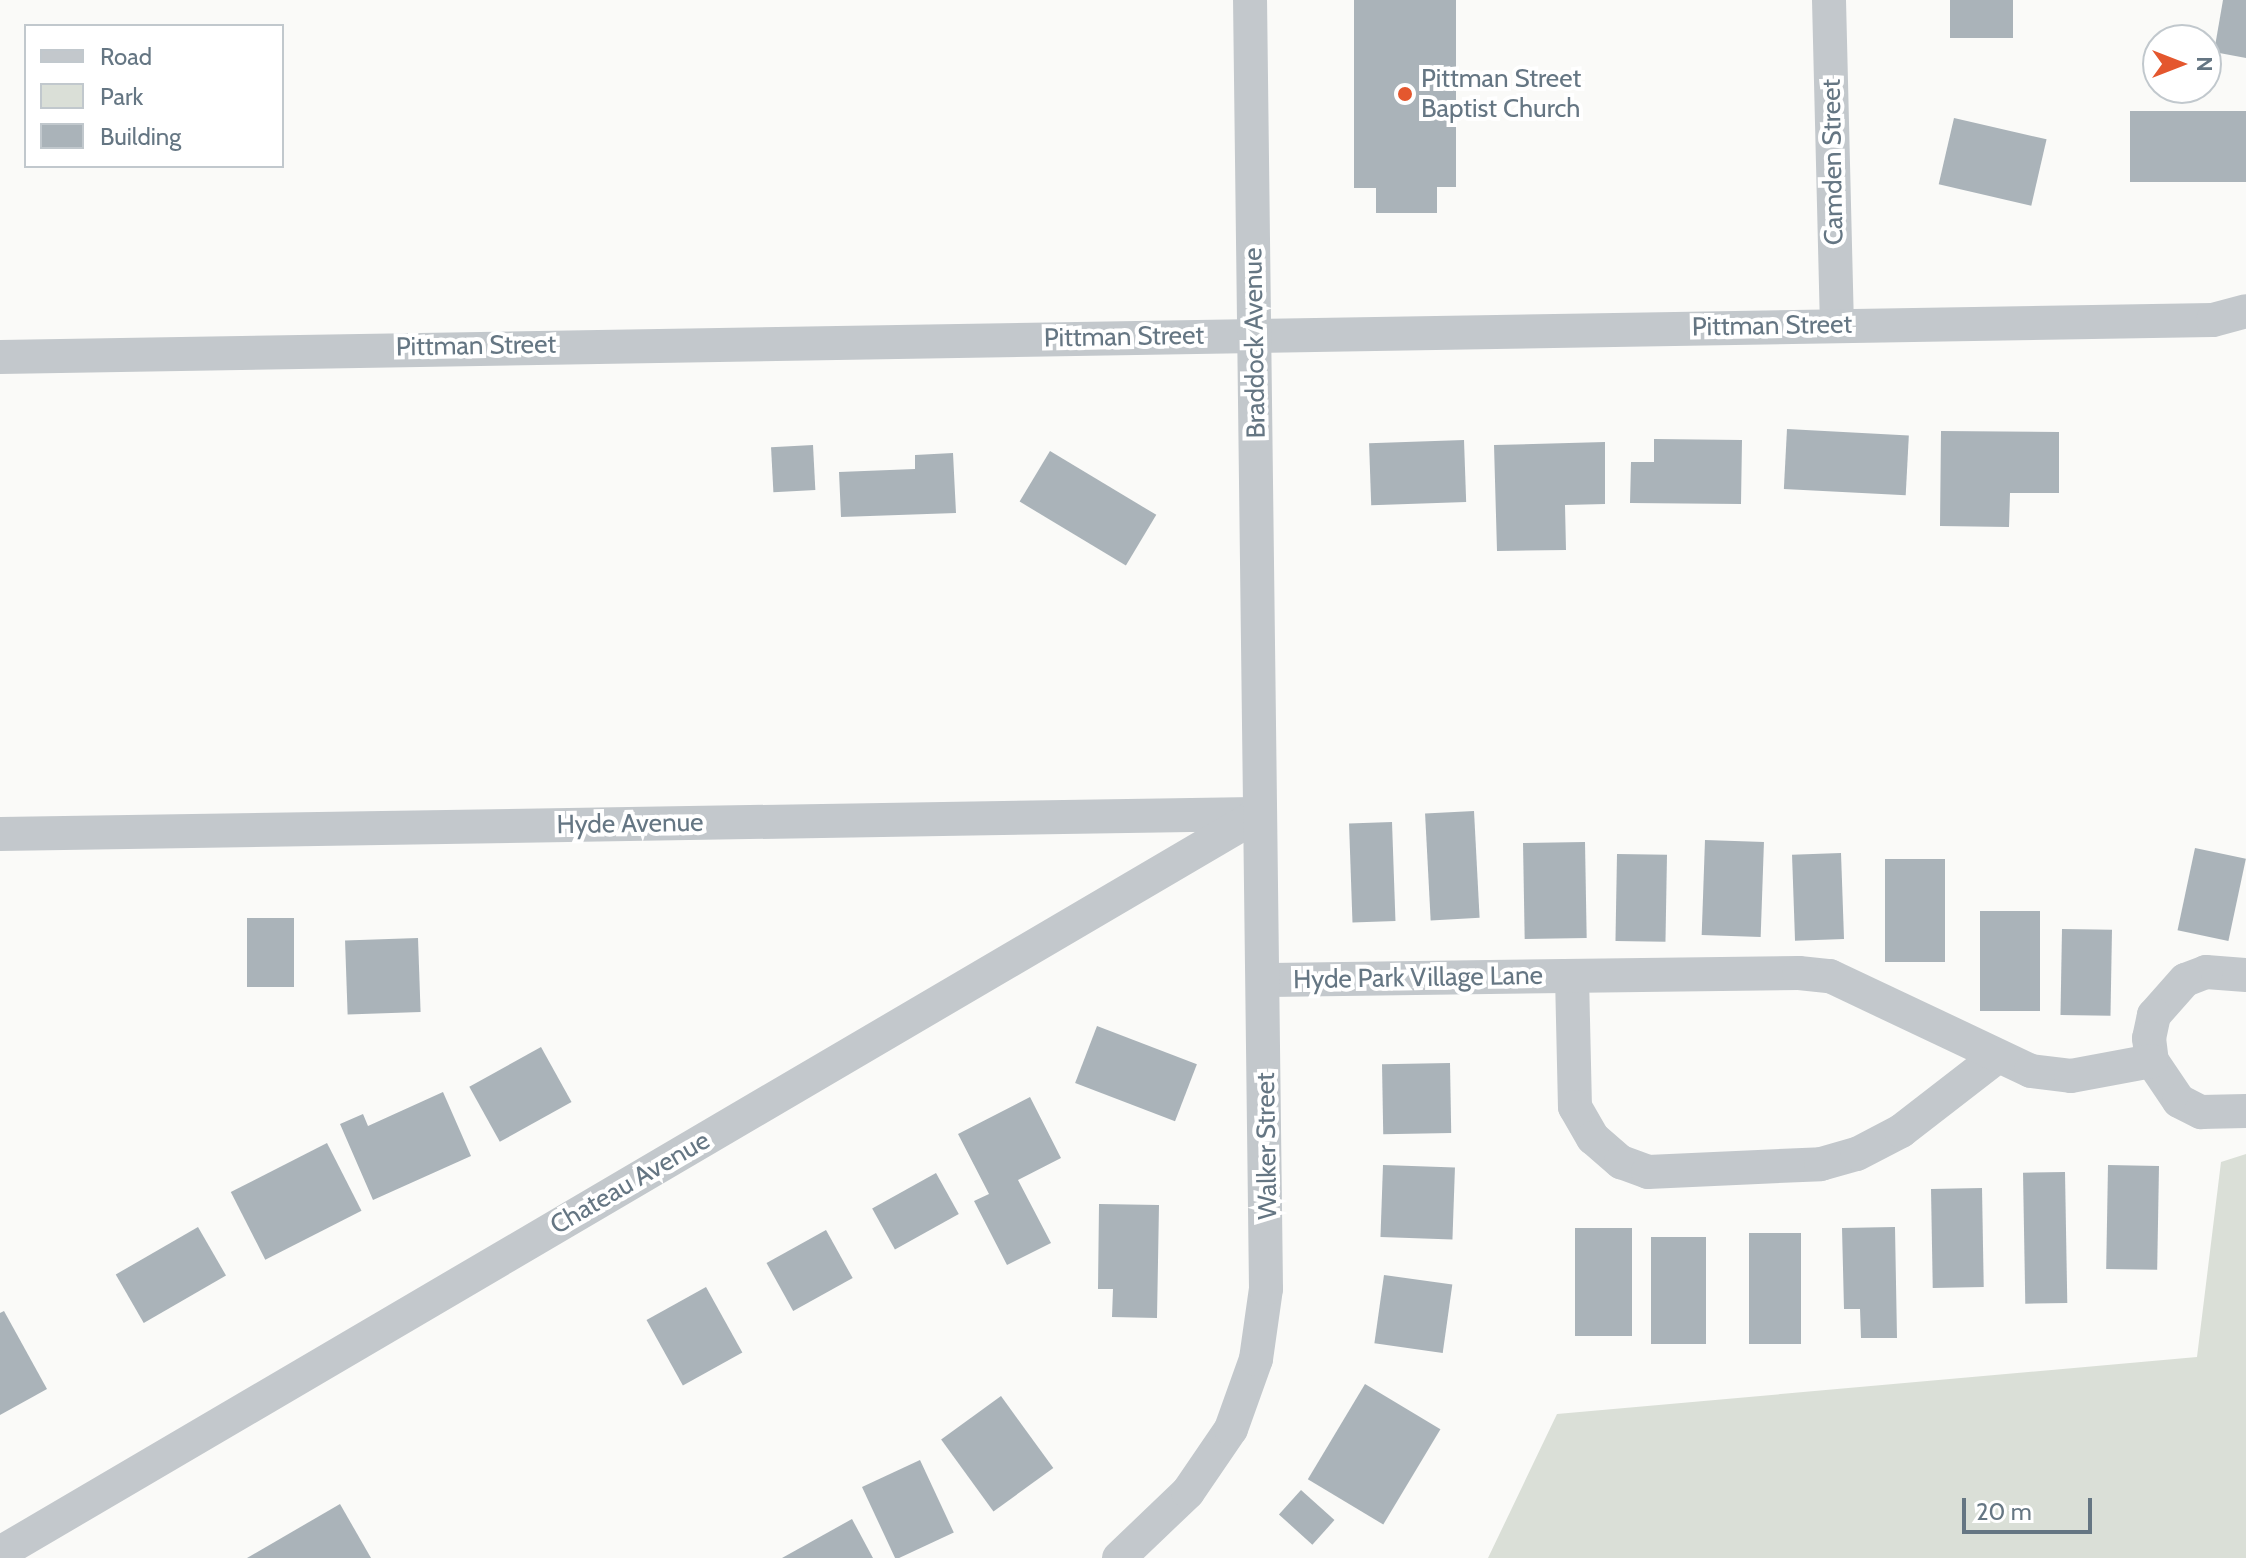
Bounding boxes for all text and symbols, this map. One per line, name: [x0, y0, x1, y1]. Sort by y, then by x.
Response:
legend: [24, 24, 284, 168]
north arrow: [2142, 24, 2222, 104]
text: Road: [100, 42, 152, 71]
text: N: [2191, 56, 2218, 72]
place label: Pittman Street Baptist Church: [1421, 63, 1581, 124]
street label: Camden Street: [1816, 79, 1850, 245]
text: Park: [100, 82, 143, 111]
marker: Pittman Street Baptist Church: [1396, 85, 1414, 103]
text: Building: [100, 122, 181, 151]
street label: Braddock Avenue: [1238, 247, 1272, 439]
street label: Pittman Street: [1692, 309, 1852, 343]
street label: Pittman Street: [1044, 320, 1204, 354]
street label: Pittman Street: [396, 329, 556, 363]
street label: Hyde Avenue: [556, 807, 704, 841]
street label: Hyde Park Village Lane: [1293, 960, 1543, 996]
street label: Walker Street: [1250, 1072, 1284, 1220]
street label: Chateau Avenue: [545, 1125, 715, 1241]
scale bar: [1966, 1482, 2096, 1532]
text: 20 m: [1976, 1497, 2032, 1526]

